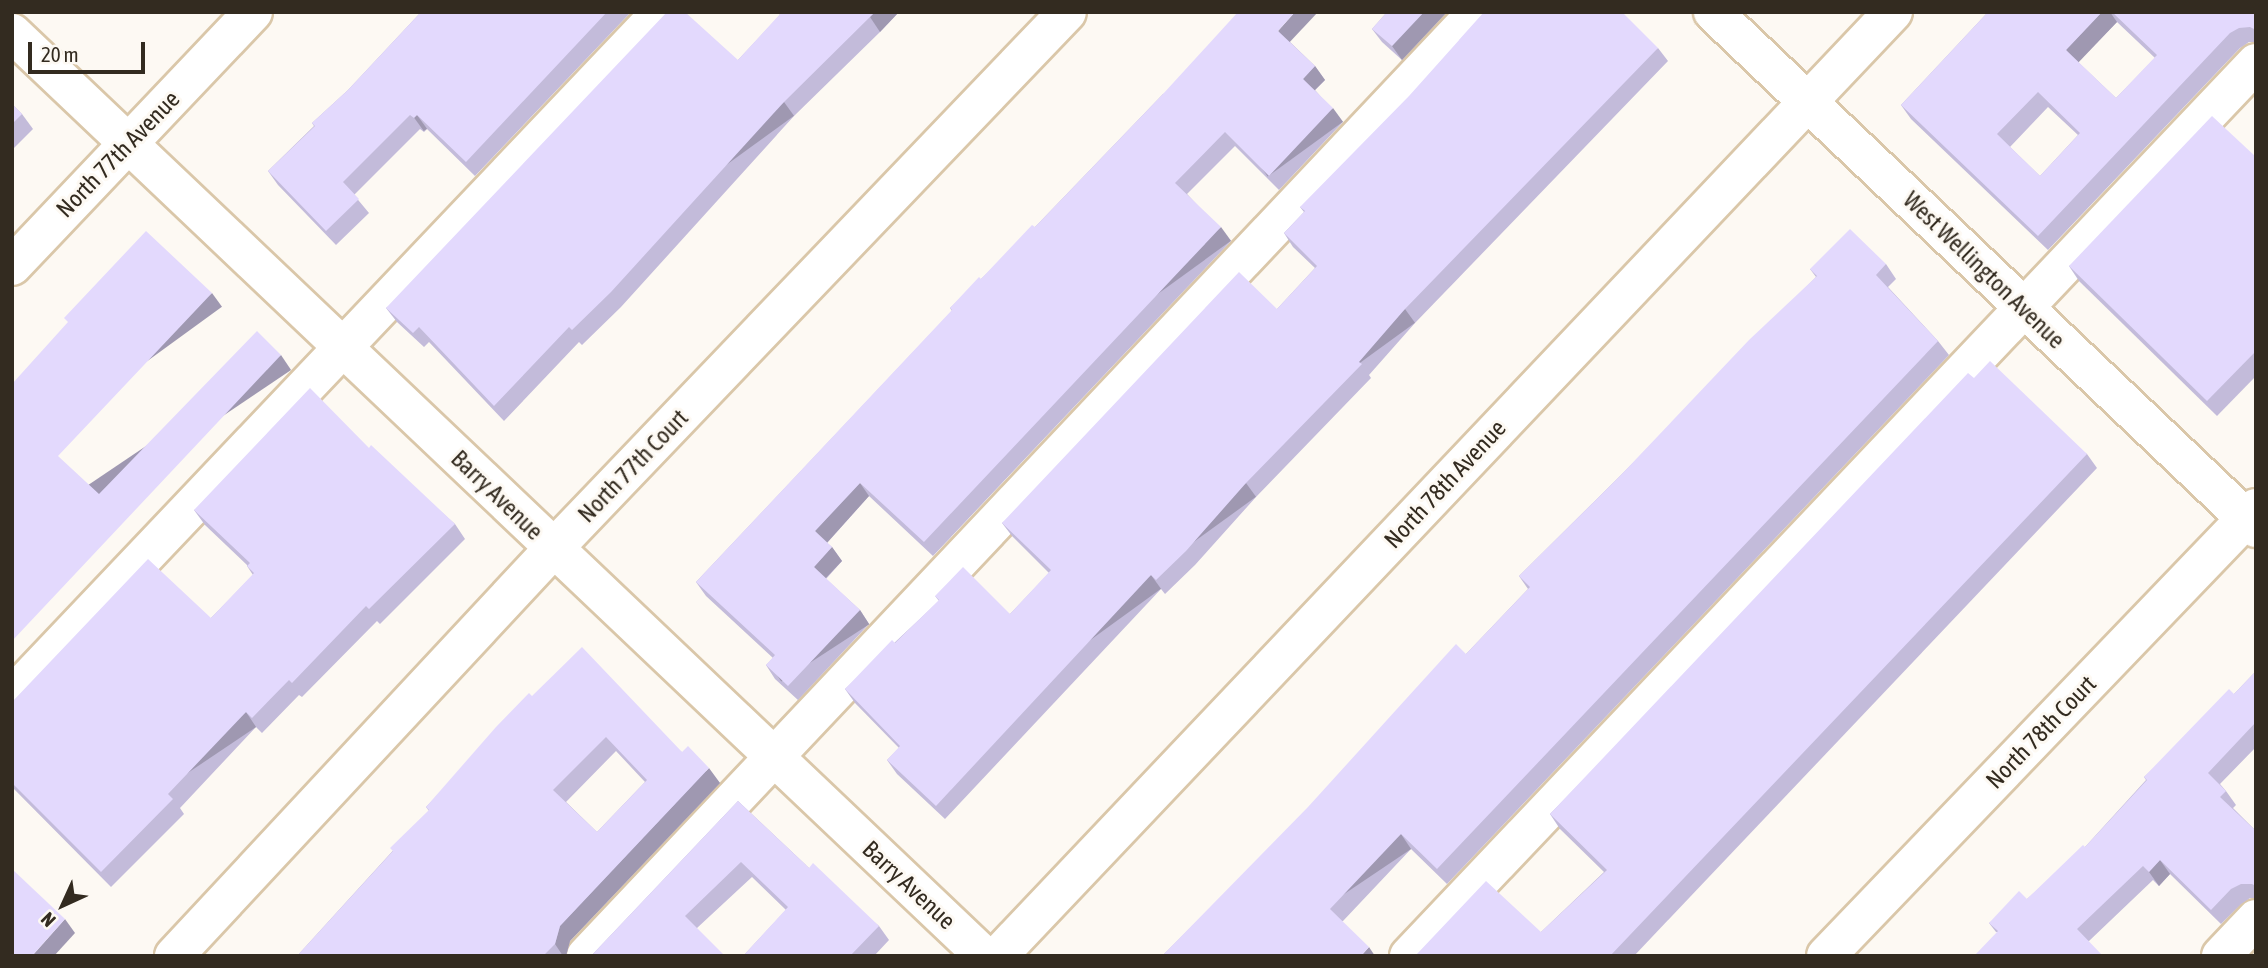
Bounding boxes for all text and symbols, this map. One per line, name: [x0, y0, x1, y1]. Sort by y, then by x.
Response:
scale bar: [32, 28, 149, 72]
text: 20 m: [41, 42, 79, 66]
street label: North 77th Avenue: [50, 85, 186, 223]
street label: West Wellington Avenue: [1897, 186, 2071, 354]
street label: North 77th Court: [572, 404, 694, 528]
street label: North 78th Avenue: [1378, 414, 1512, 554]
street label: Barry Avenue: [445, 444, 549, 546]
street label: North 78th Court: [1980, 670, 2102, 794]
street label: Barry Avenue: [857, 835, 961, 935]
north arrow: [28, 870, 98, 940]
text: N: [36, 908, 60, 932]

